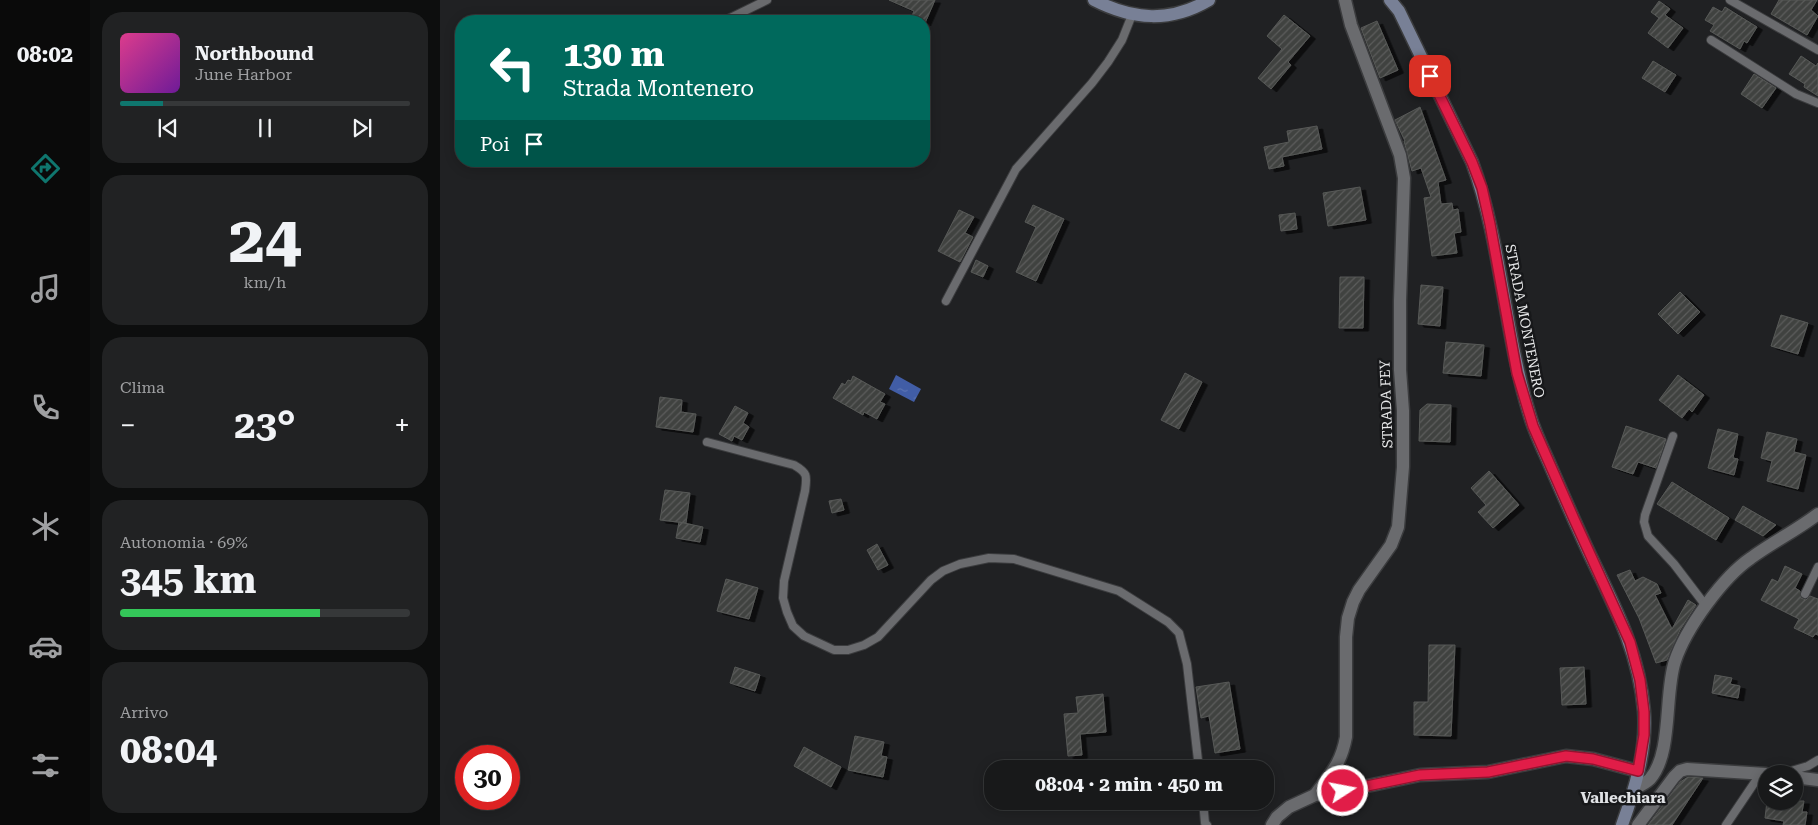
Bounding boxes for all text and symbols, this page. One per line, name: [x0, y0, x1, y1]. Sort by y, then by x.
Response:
text: 130 m: [563, 34, 664, 75]
icon: left: [480, 35, 545, 100]
text: 08:02: [17, 42, 73, 67]
text: Northbound: [195, 42, 314, 65]
pin: [1409, 55, 1451, 97]
icon: arrive: [1416, 62, 1444, 90]
text: June Harbor: [195, 65, 292, 84]
text: Strada Montenero: [563, 76, 754, 101]
icon: previous: [154, 114, 182, 142]
icon: pause: [251, 114, 279, 142]
icon: next: [348, 114, 376, 142]
icon: arrive: [520, 130, 548, 158]
text: Poi: [480, 133, 510, 156]
icon: directions: [28, 151, 63, 186]
text: 24: [229, 202, 301, 278]
street label: STRADA MONTENERO: [1502, 243, 1548, 399]
icon: music: [28, 271, 63, 306]
text: km/h: [244, 273, 286, 292]
street label: STRADA FEY: [1376, 359, 1396, 448]
text: Clima: [120, 378, 165, 397]
icon: phone: [28, 390, 63, 425]
text: 23°: [234, 403, 296, 447]
text: −: [120, 409, 136, 442]
text: +: [394, 409, 410, 442]
icon: climate: [28, 509, 63, 544]
text: Autonomia · 69%: [120, 533, 248, 552]
text: 345 km: [120, 558, 256, 602]
icon: car: [28, 629, 63, 664]
text: Arrivo: [120, 703, 168, 722]
text: 08:04: [120, 728, 217, 772]
speed limit sign: 30: [455, 745, 520, 810]
icon: filters: [28, 748, 63, 783]
position arrow: [1316, 764, 1368, 816]
map controls: [1758, 765, 1803, 810]
button: layers: [1758, 765, 1803, 810]
text: 08:04 · 2 min · 450 m: [1035, 773, 1223, 796]
district label: Vallechiara: [1580, 789, 1666, 807]

